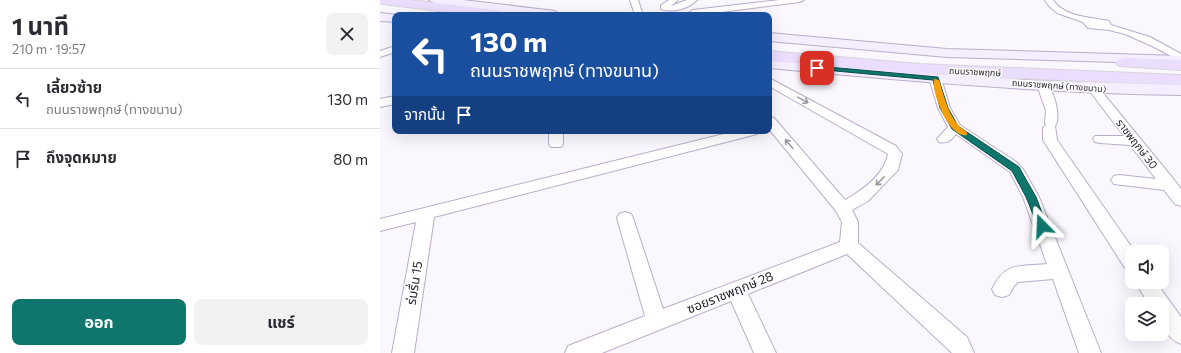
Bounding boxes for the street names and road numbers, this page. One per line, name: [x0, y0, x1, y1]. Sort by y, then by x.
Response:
street label: ถนนราชพฤกษ์: [949, 65, 1002, 78]
street label: ถนนราชพฤกษ์ (ทางขนาน): [1012, 77, 1107, 94]
street label: ราชพฤกษ์ 30: [1114, 116, 1161, 171]
street label: ร่มรื่น 15: [402, 260, 425, 306]
street label: ซอยราชพฤกษ์ 28: [684, 267, 776, 317]

